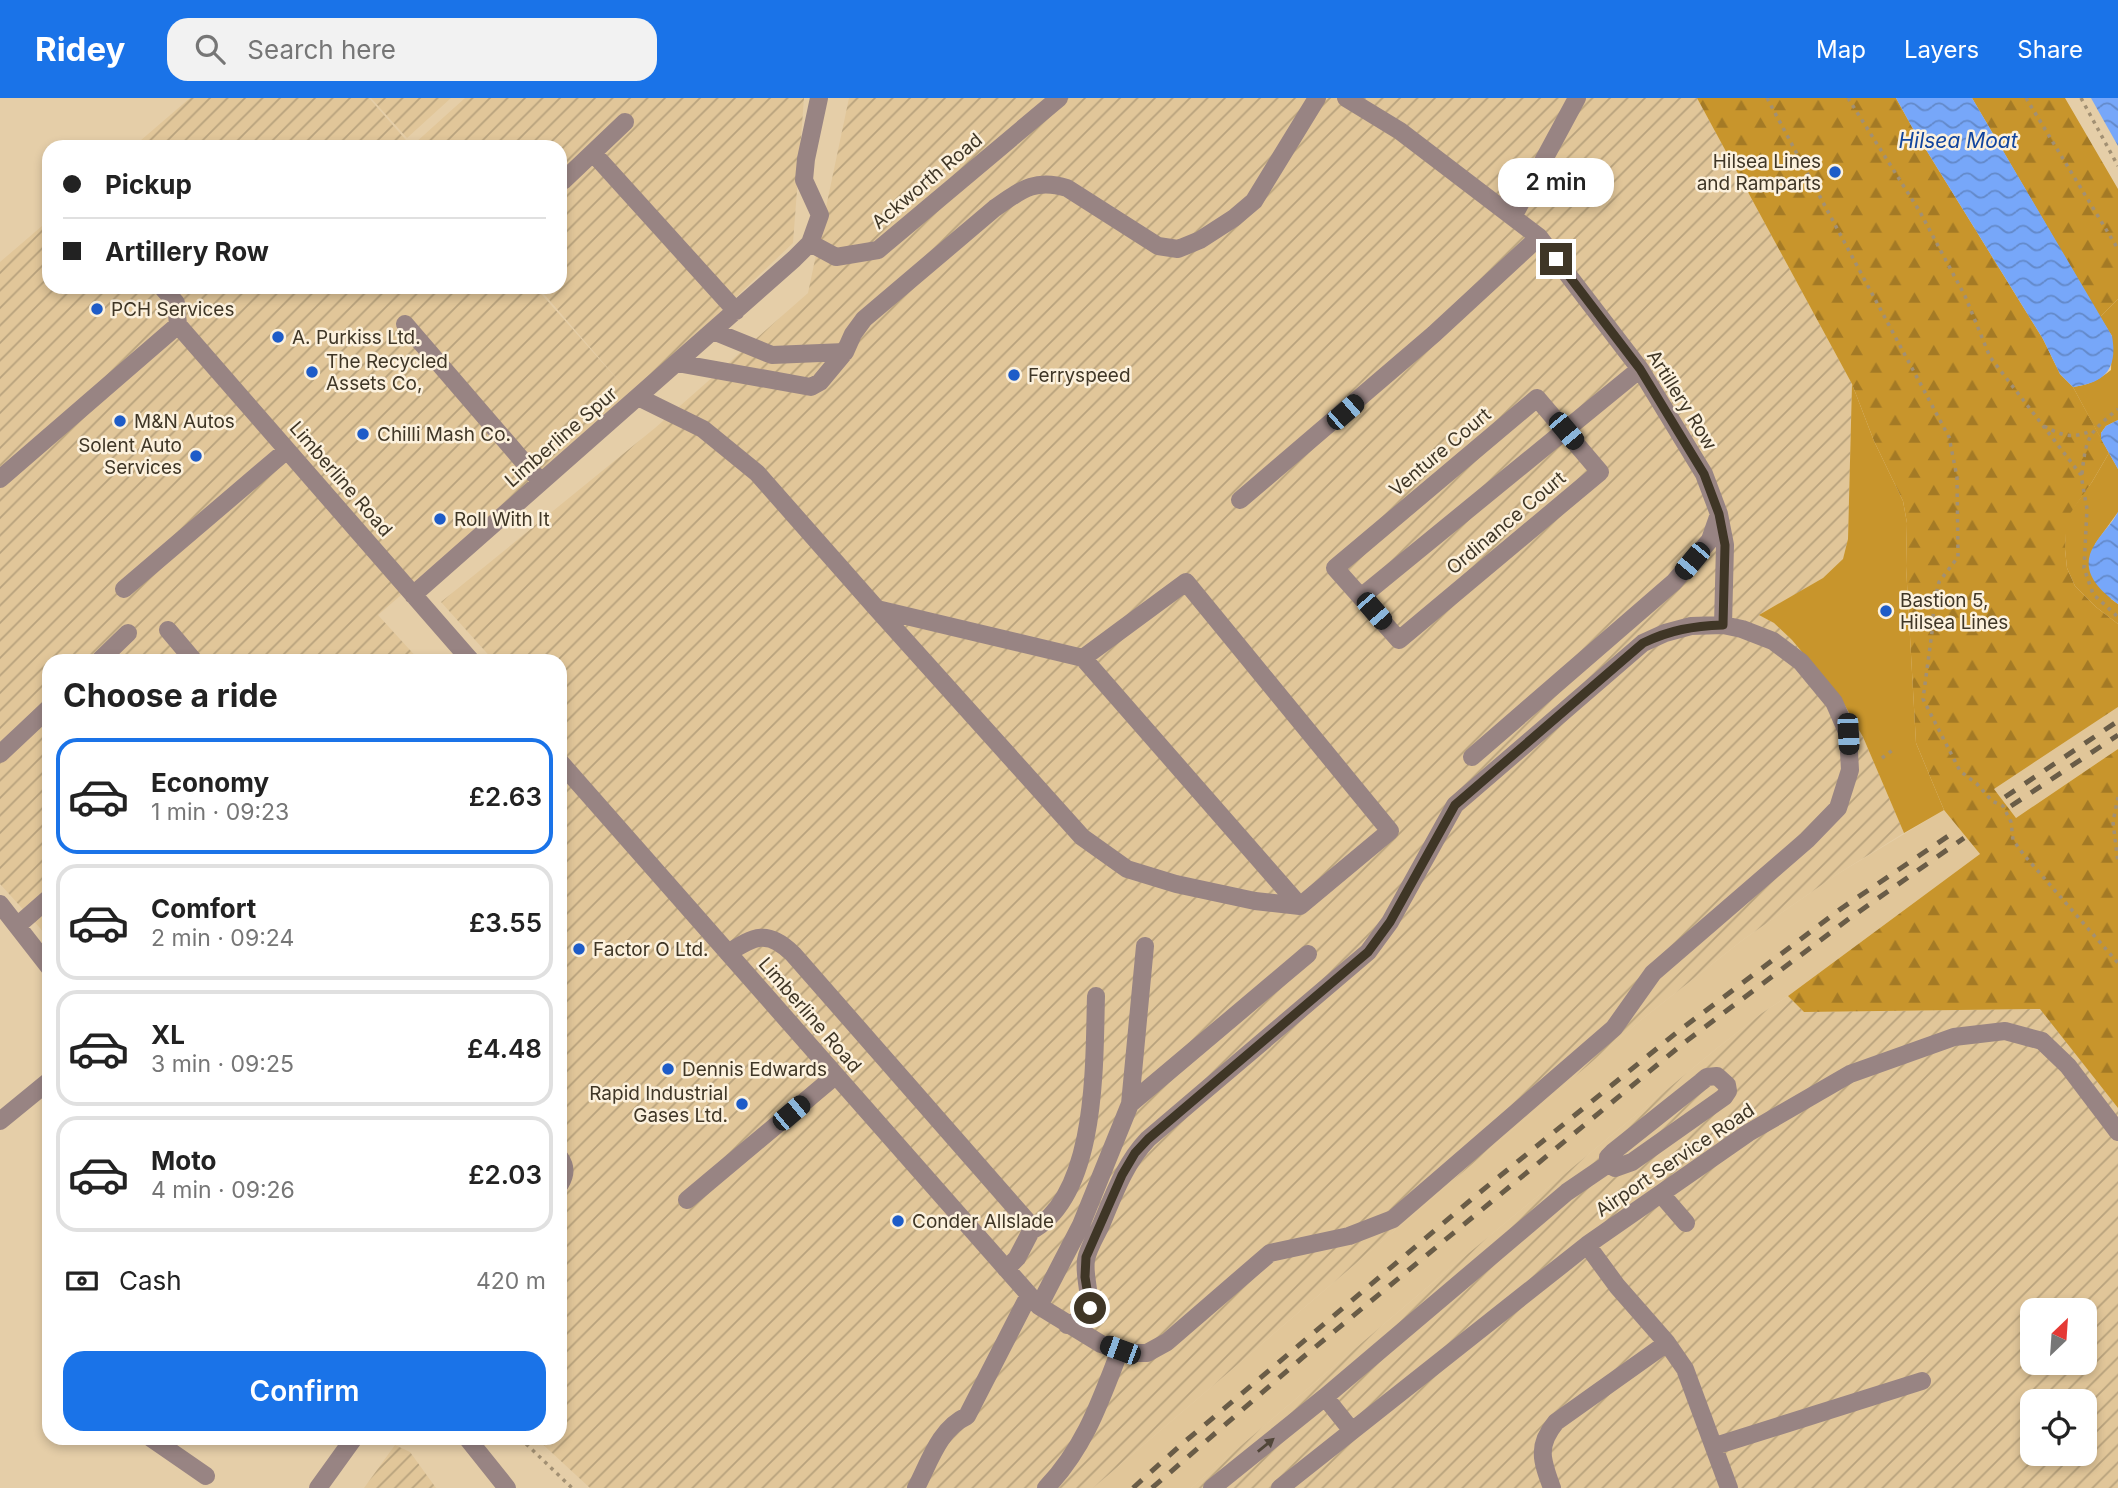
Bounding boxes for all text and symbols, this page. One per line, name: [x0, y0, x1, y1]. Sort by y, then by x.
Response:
search box: [167, 18, 657, 81]
text: Ridey: [35, 29, 125, 69]
icon: search: [191, 30, 229, 68]
text: Search here: [247, 34, 396, 65]
text: Map: [1816, 35, 1866, 64]
text: Layers: [1904, 35, 1979, 64]
text: Share: [2017, 35, 2083, 64]
street label: Ackworth Road: [867, 128, 987, 234]
water label: Hilsea Moat: [1898, 128, 2019, 153]
place label: Hilsea Lines and Ramparts: [1697, 150, 1821, 195]
callout: 2 min: [1498, 158, 1614, 206]
marker: Hilsea Lines and Ramparts: [1827, 164, 1843, 180]
text: 2 min: [1526, 168, 1586, 196]
text: Pickup: [105, 169, 192, 200]
text: Artillery Row: [105, 236, 269, 267]
route end: [1540, 243, 1572, 275]
place label: PCH Services: [111, 298, 234, 321]
marker: PCH Services: [89, 301, 105, 317]
place label: A. Purkiss Ltd.: [292, 326, 421, 349]
marker: A. Purkiss Ltd.: [270, 329, 286, 345]
street label: Artillery Row: [1642, 346, 1722, 454]
place label: The Recycled Assets Co,: [326, 350, 448, 395]
marker: The Recycled Assets Co,: [304, 364, 320, 380]
place label: Ferryspeed: [1028, 364, 1131, 387]
marker: Ferryspeed: [1006, 367, 1022, 383]
street label: Limberline Spur: [500, 382, 622, 492]
car: [1323, 390, 1368, 434]
street label: Venture Court: [1385, 403, 1495, 501]
car: [1545, 408, 1588, 454]
place label: M&N Autos: [134, 410, 235, 433]
marker: M&N Autos: [112, 413, 128, 429]
street label: Limberline Road: [285, 417, 397, 541]
place label: Chilli Mash Co.: [377, 423, 511, 446]
marker: Chilli Mash Co.: [355, 426, 371, 442]
place label: Solent Auto Services: [78, 434, 182, 479]
marker: Solent Auto Services: [188, 448, 204, 464]
street label: Ordinance Court: [1442, 467, 1570, 579]
place label: Roll With It: [454, 508, 550, 531]
marker: Roll With It: [432, 511, 448, 527]
car: [1671, 538, 1714, 584]
car: [1353, 588, 1396, 634]
place label: Bastion 5, Hilsea Lines: [1900, 589, 2008, 634]
marker: Bastion 5, Hilsea Lines: [1878, 603, 1894, 619]
text: Choose a ride: [63, 676, 278, 715]
car: [1837, 712, 1860, 756]
icon: car: [67, 765, 130, 828]
text: Economy: [151, 767, 269, 798]
text: £2.63: [469, 781, 542, 812]
text: 1 min · 09:23: [151, 798, 289, 826]
icon: car: [67, 891, 130, 954]
text: Comfort: [151, 893, 256, 924]
text: £3.55: [469, 907, 542, 938]
text: 2 min · 09:24: [151, 924, 294, 952]
place label: Factor O Ltd.: [593, 938, 709, 961]
marker: Factor O Ltd.: [571, 941, 587, 957]
street label: Limberline Road: [754, 953, 866, 1077]
icon: car: [67, 1017, 130, 1080]
text: XL: [151, 1019, 185, 1050]
text: £4.48: [467, 1033, 542, 1064]
text: 3 min · 09:25: [151, 1050, 294, 1078]
place label: Dennis Edwards: [682, 1058, 827, 1081]
marker: Dennis Edwards: [660, 1061, 676, 1077]
place label: Rapid Industrial Gases Ltd.: [589, 1082, 728, 1127]
car: [769, 1091, 814, 1135]
marker: Rapid Industrial Gases Ltd.: [734, 1096, 750, 1112]
street label: Airport Service Road: [1591, 1098, 1759, 1222]
icon: car: [67, 1143, 130, 1206]
text: Moto: [151, 1145, 216, 1176]
text: £2.03: [468, 1159, 542, 1190]
text: 4 min · 09:26: [151, 1176, 295, 1204]
place label: Conder Allslade: [912, 1210, 1054, 1233]
marker: Conder Allslade: [890, 1213, 906, 1229]
icon: cash: [63, 1262, 101, 1300]
text: Cash: [119, 1265, 182, 1296]
text: 420 m: [476, 1267, 546, 1295]
route start: [1074, 1292, 1106, 1324]
north arrow: [2020, 1298, 2096, 1376]
map controls: [2020, 1298, 2097, 1466]
car: [1097, 1333, 1144, 1367]
button: Confirm: [63, 1351, 546, 1431]
button: locate: [2020, 1389, 2097, 1466]
one-way arrow: [1256, 1438, 1274, 1453]

